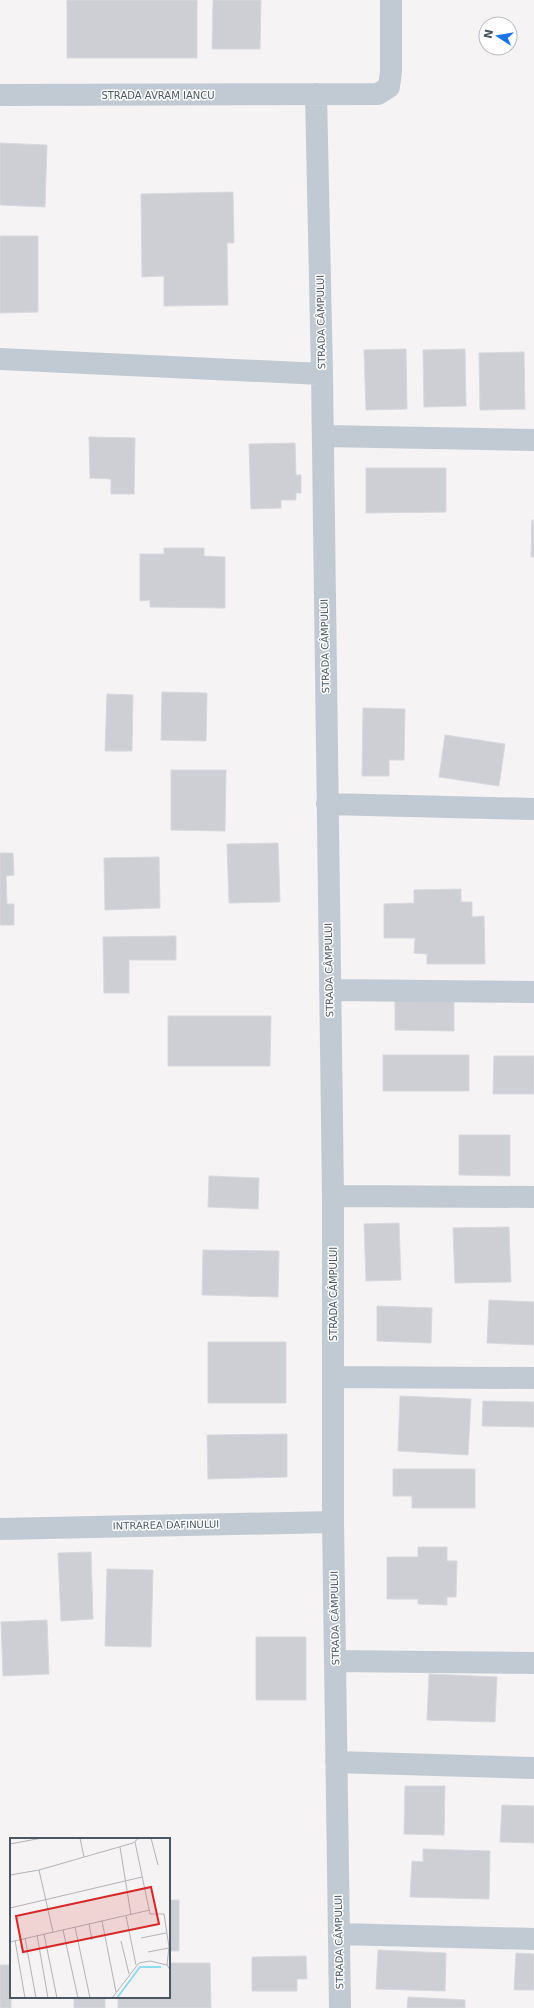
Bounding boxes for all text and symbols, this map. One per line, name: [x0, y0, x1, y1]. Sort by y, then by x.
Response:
north arrow: [478, 16, 518, 56]
text: N: [481, 28, 496, 40]
street label: STRADA AVRAM IANCU: [101, 90, 215, 101]
street label: STRADA CÂMPULUI: [314, 275, 327, 369]
street label: STRADA CÂMPULUI: [318, 599, 331, 693]
street label: STRADA CÂMPULUI: [322, 923, 335, 1017]
street label: STRADA CÂMPULUI: [327, 1247, 339, 1341]
street label: INTRAREA DAFINULUI: [113, 1519, 219, 1531]
street label: STRADA CÂMPULUI: [328, 1571, 341, 1665]
inset map: [10, 1838, 170, 1998]
street label: STRADA CÂMPULUI: [332, 1895, 345, 1989]

